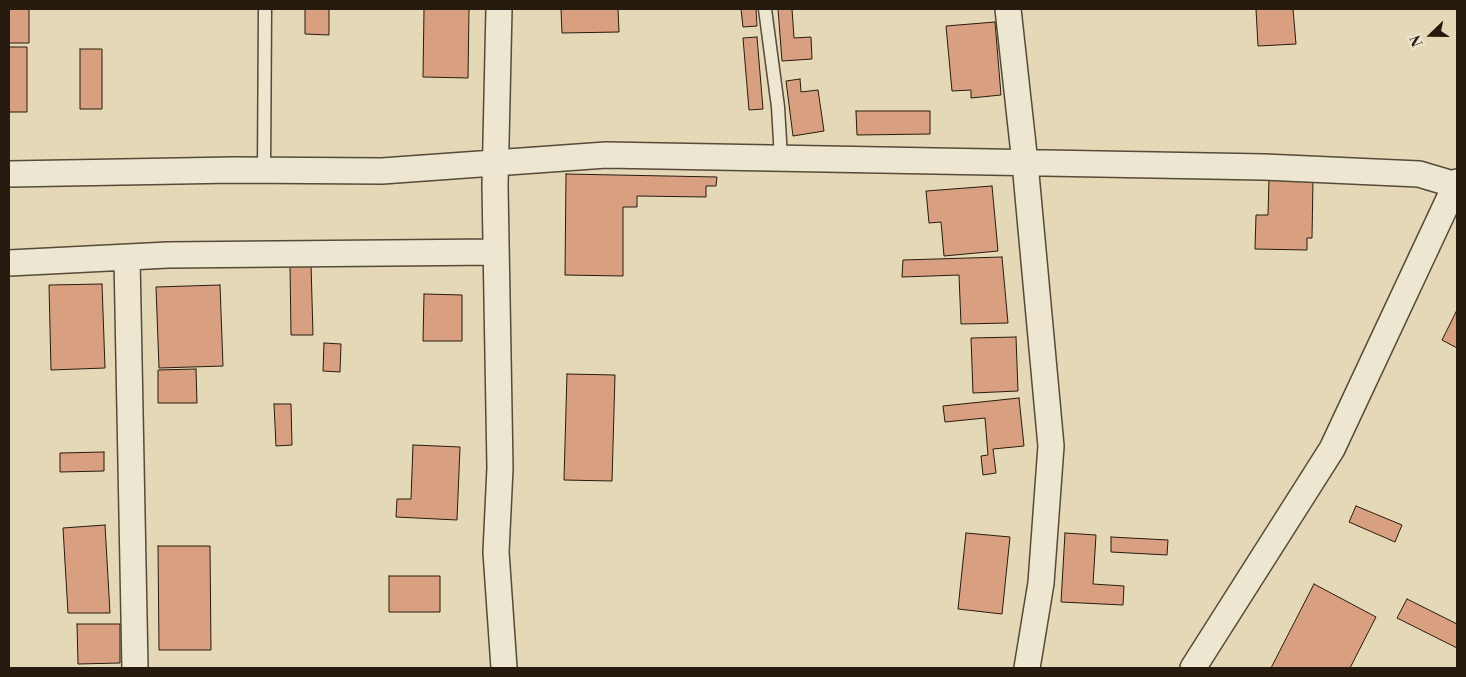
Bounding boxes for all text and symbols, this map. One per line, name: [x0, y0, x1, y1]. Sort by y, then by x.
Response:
north arrow: [1406, 10, 1456, 60]
text: N: [1407, 32, 1428, 49]

